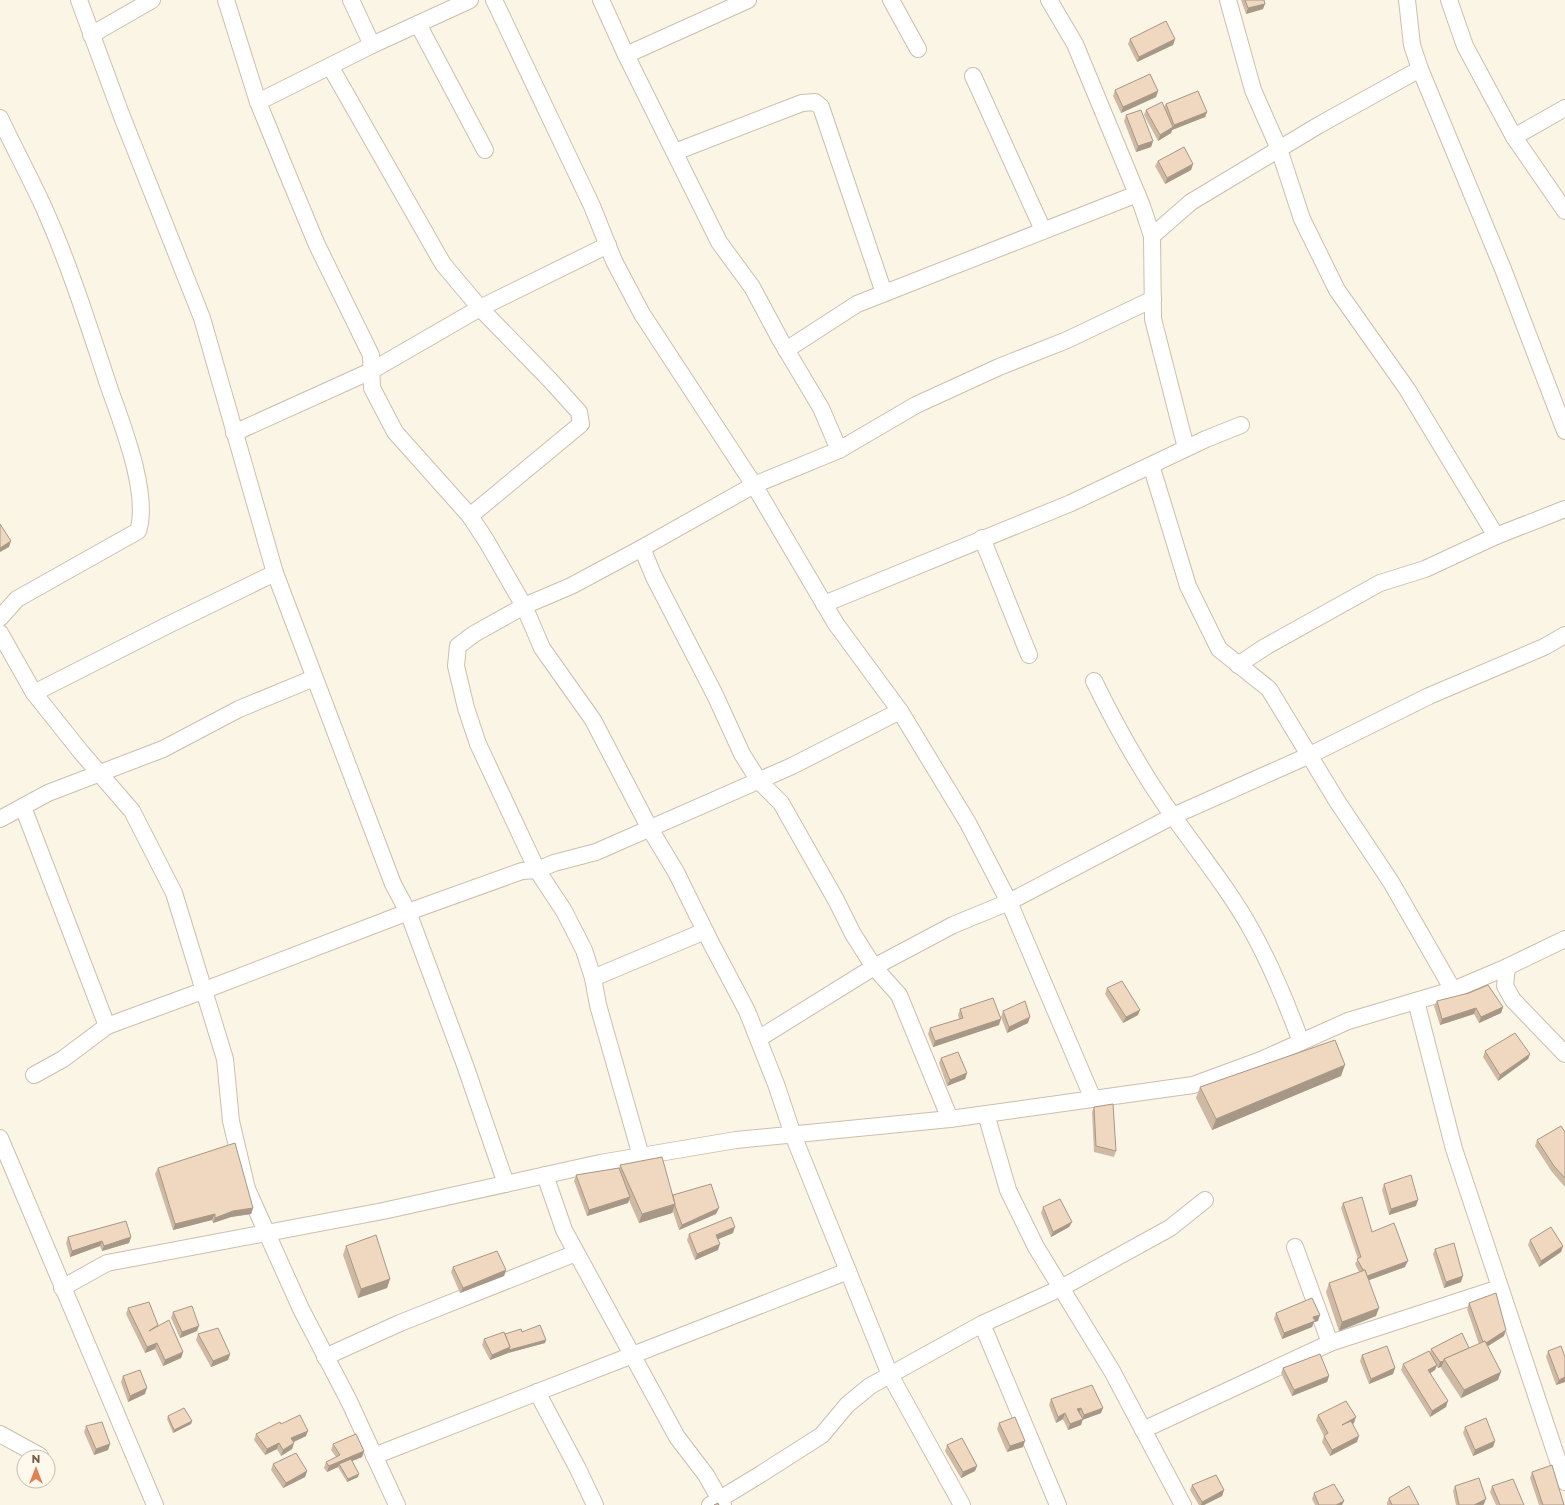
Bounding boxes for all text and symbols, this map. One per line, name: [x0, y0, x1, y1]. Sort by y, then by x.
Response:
north arrow: [16, 1449, 56, 1489]
text: N: [32, 1452, 40, 1466]

